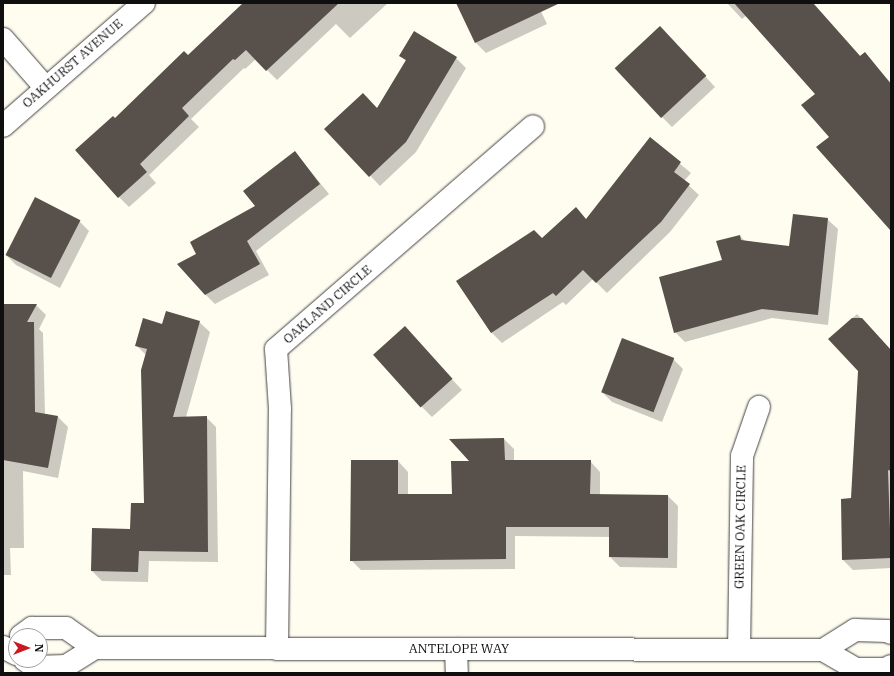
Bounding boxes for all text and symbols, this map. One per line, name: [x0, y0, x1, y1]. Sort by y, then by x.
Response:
street label: OAKHURST AVENUE: [20, 16, 126, 112]
street label: OAKLAND CIRCLE: [281, 262, 375, 348]
street label: GREEN OAK CIRCLE: [732, 465, 750, 589]
north arrow: [8, 628, 48, 668]
street label: ANTELOPE WAY: [409, 641, 509, 657]
text: N: [32, 644, 46, 652]

